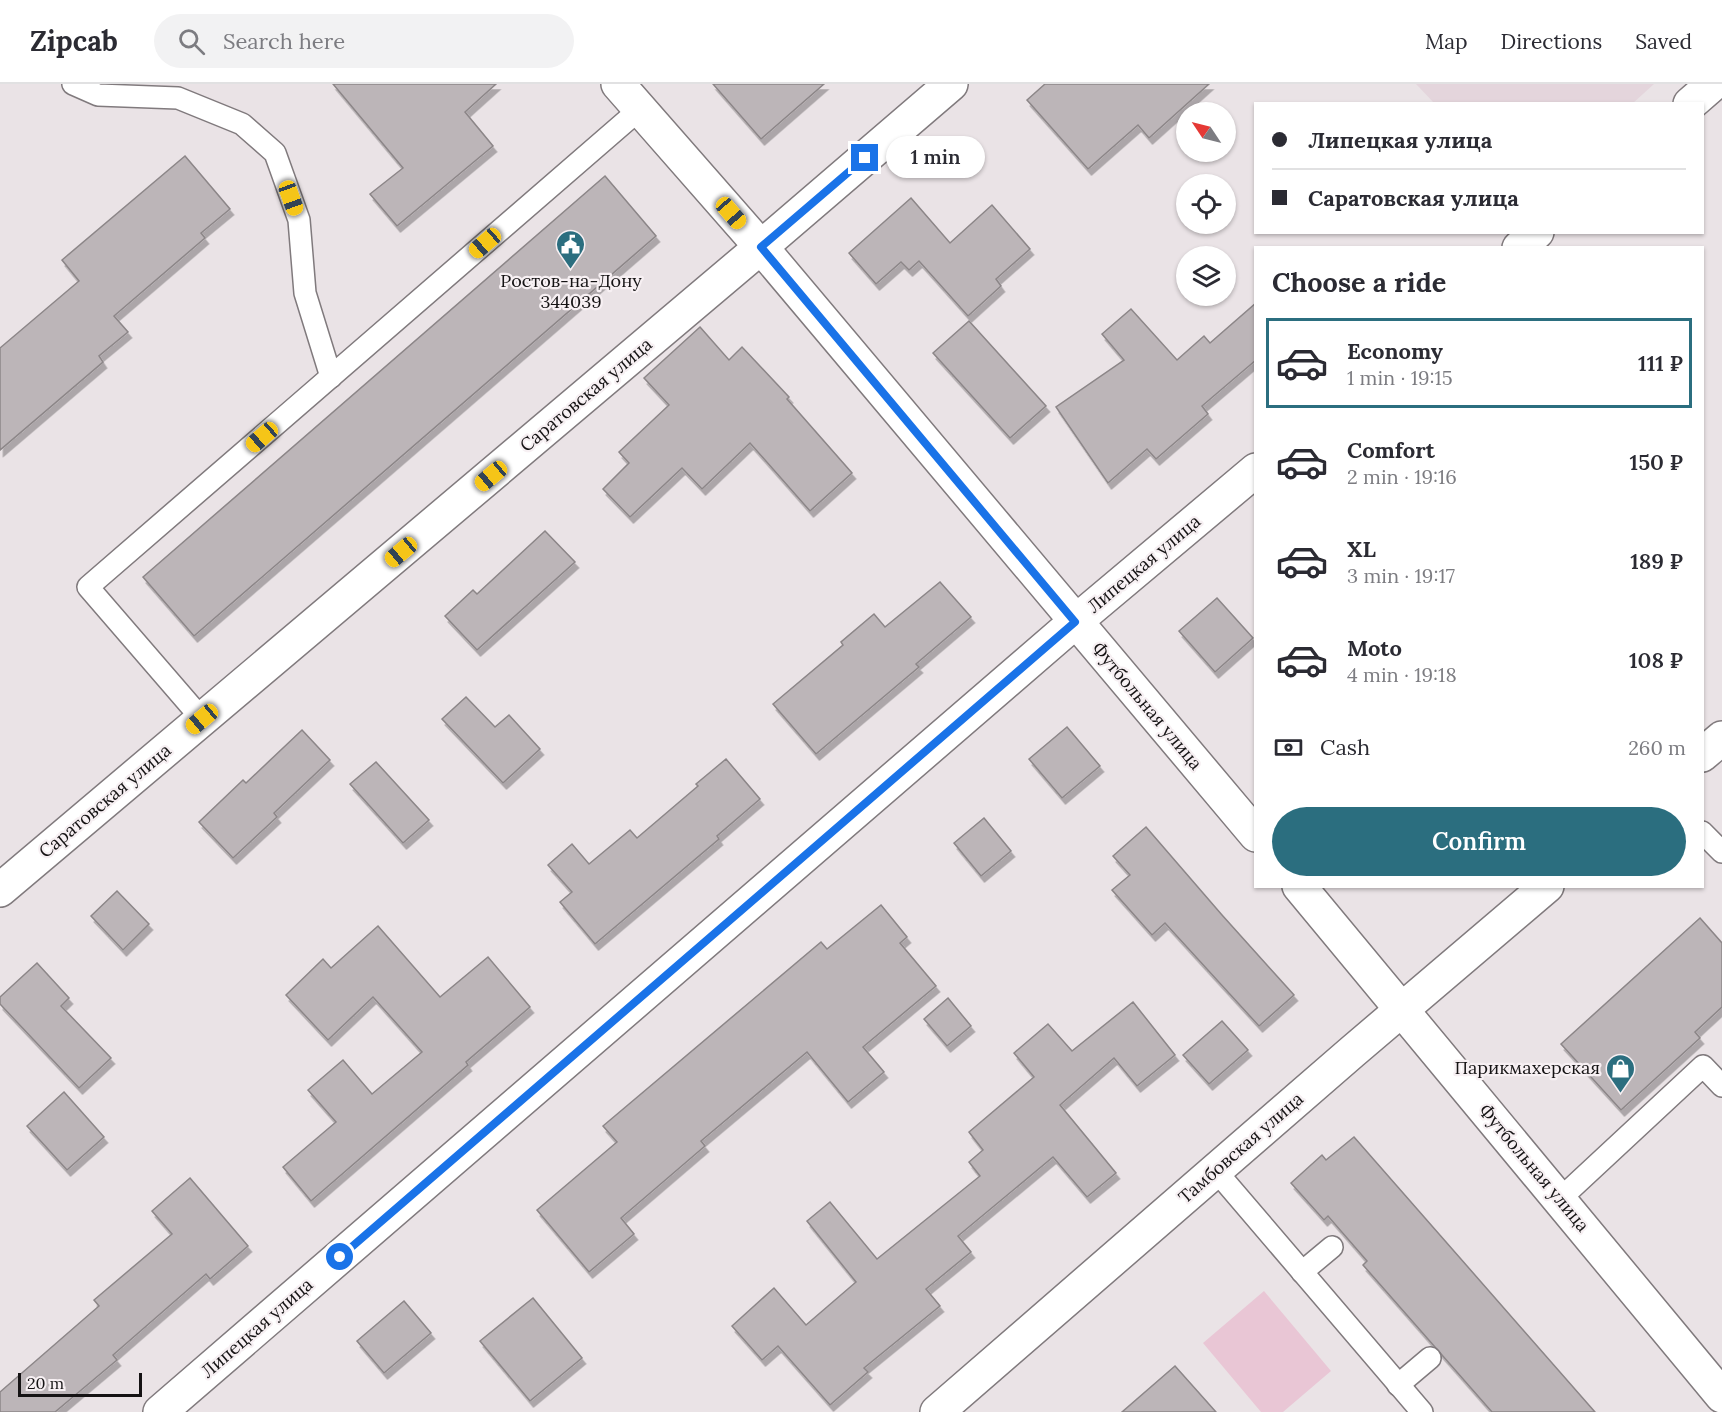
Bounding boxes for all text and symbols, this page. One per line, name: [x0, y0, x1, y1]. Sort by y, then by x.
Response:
search box: [154, 14, 574, 68]
text: Zipcab: [30, 23, 118, 59]
icon: search: [175, 25, 208, 58]
text: Search here: [223, 27, 345, 55]
text: Map: [1425, 28, 1468, 55]
text: Directions: [1501, 28, 1602, 55]
text: Saved: [1635, 28, 1692, 55]
north arrow: [1176, 102, 1236, 162]
map controls: [1176, 102, 1236, 306]
text: Липецкая улица: [1308, 126, 1492, 154]
callout: 1 min: [886, 137, 985, 179]
route end: [851, 144, 878, 171]
text: 1 min: [910, 144, 961, 169]
button: locate: [1176, 174, 1236, 234]
car: [276, 178, 306, 218]
text: Саратовская улица: [1308, 184, 1519, 212]
car: [712, 194, 750, 232]
car: [466, 224, 504, 262]
public building icon: Ростов-на-Дону 344039: [555, 228, 587, 270]
button: layers: [1176, 246, 1236, 306]
text: Choose a ride: [1272, 265, 1446, 299]
place label: Ростов-на-Дону 344039: [500, 269, 642, 313]
street label: Саратовская улица: [515, 333, 656, 457]
icon: car: [1275, 336, 1329, 390]
text: Economy: [1347, 337, 1443, 365]
text: 111 ₽: [1638, 349, 1683, 377]
text: 1 min · 19:15: [1347, 365, 1453, 390]
car: [243, 418, 281, 456]
icon: car: [1275, 435, 1329, 489]
text: Comfort: [1347, 436, 1435, 464]
text: 150 ₽: [1630, 448, 1683, 476]
car: [471, 458, 511, 494]
text: 2 min · 19:16: [1347, 464, 1457, 489]
street label: Липецкая улица: [1082, 510, 1205, 618]
car: [381, 534, 421, 570]
icon: car: [1275, 534, 1329, 588]
text: XL: [1347, 535, 1376, 563]
text: 189 ₽: [1630, 547, 1683, 575]
text: 3 min · 19:17: [1347, 563, 1455, 588]
icon: car: [1275, 633, 1329, 687]
text: Moto: [1347, 634, 1402, 662]
street label: Футбольная улица: [1087, 637, 1208, 774]
text: 108 ₽: [1629, 646, 1683, 674]
text: 4 min · 19:18: [1347, 662, 1457, 687]
car: [182, 701, 222, 737]
icon: cash: [1272, 731, 1305, 764]
text: Cash: [1320, 733, 1370, 761]
text: 260 m: [1628, 735, 1686, 760]
street label: Саратовская улица: [34, 739, 175, 863]
button: Confirm: [1272, 807, 1686, 876]
shop icon: Парикмахерская: [1605, 1052, 1637, 1094]
place label: Парикмахерская: [1455, 1056, 1600, 1079]
street label: Тамбовская улица: [1173, 1087, 1308, 1208]
street label: Футбольная улица: [1474, 1099, 1595, 1236]
route start: [326, 1243, 353, 1270]
street label: Липецкая улица: [196, 1273, 317, 1383]
scale bar: [18, 1370, 142, 1398]
text: 20 m: [27, 1373, 64, 1393]

